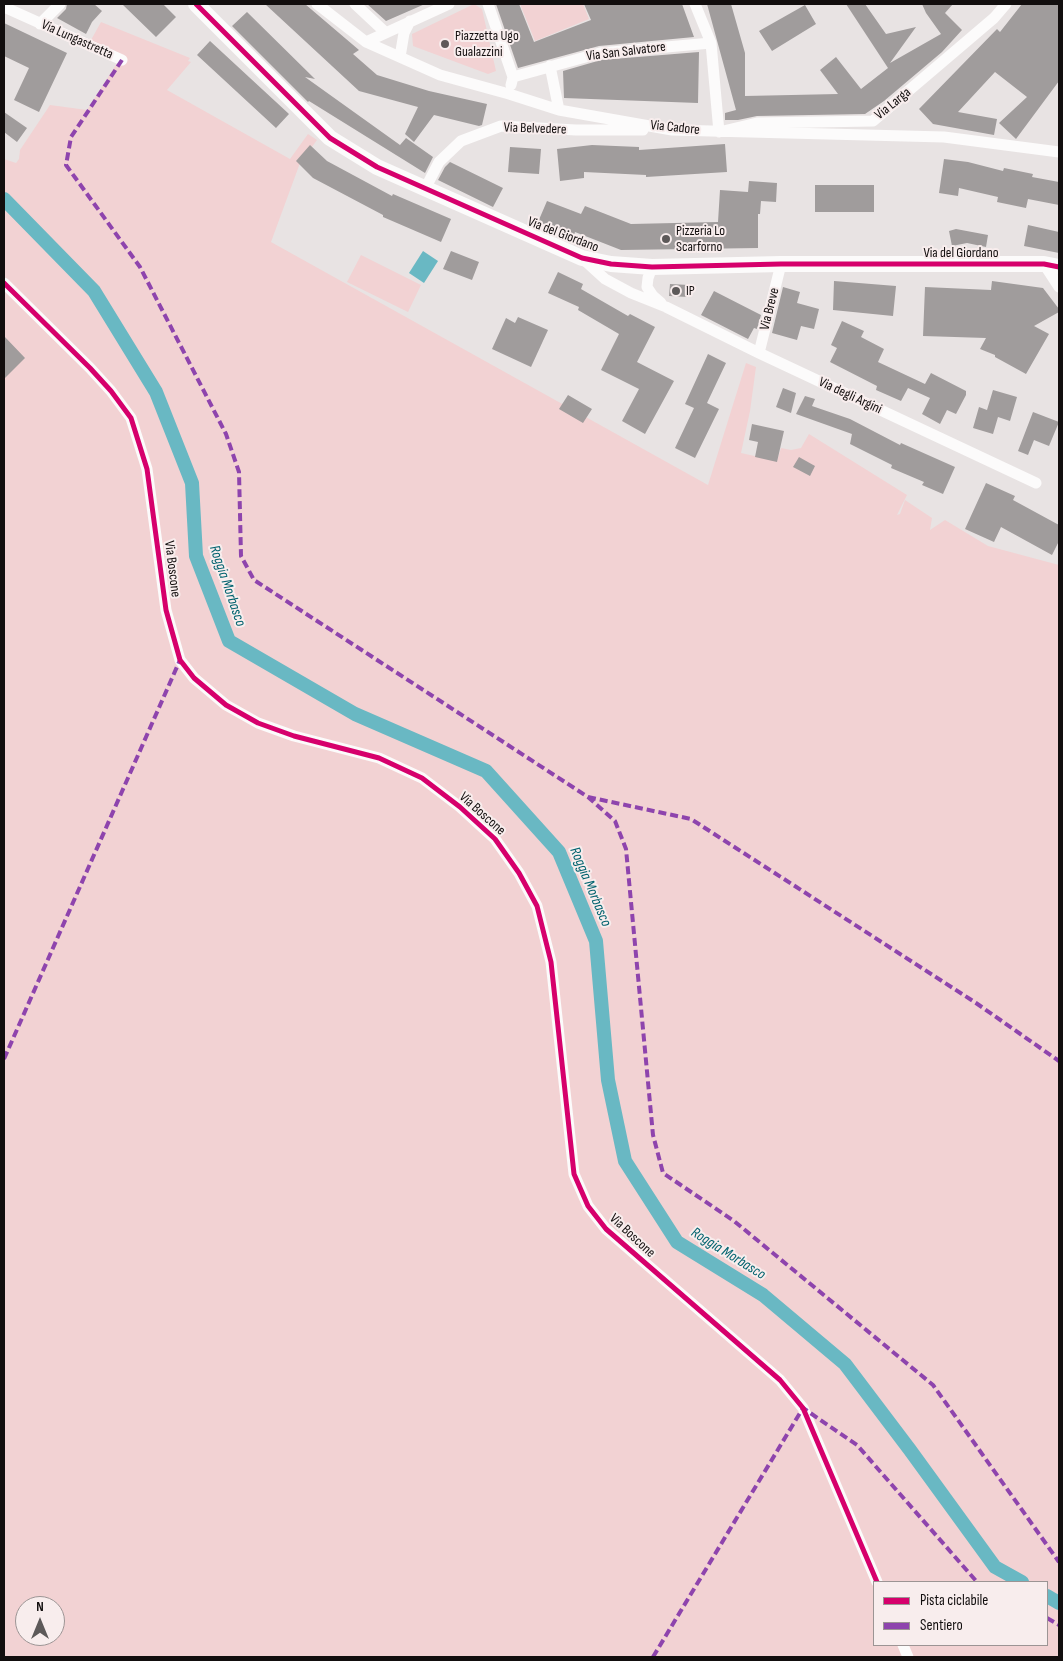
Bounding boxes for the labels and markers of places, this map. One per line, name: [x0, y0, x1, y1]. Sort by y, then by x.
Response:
place label: Piazzetta Ugo Gualazzini: [455, 28, 519, 60]
marker: Piazzetta Ugo Gualazzini: [439, 38, 451, 50]
place label: Pizzeria Lo Scarforno: [676, 223, 725, 256]
marker: Pizzeria Lo Scarforno: [660, 233, 672, 245]
place label: IP: [686, 283, 695, 299]
marker: IP: [670, 285, 682, 297]

